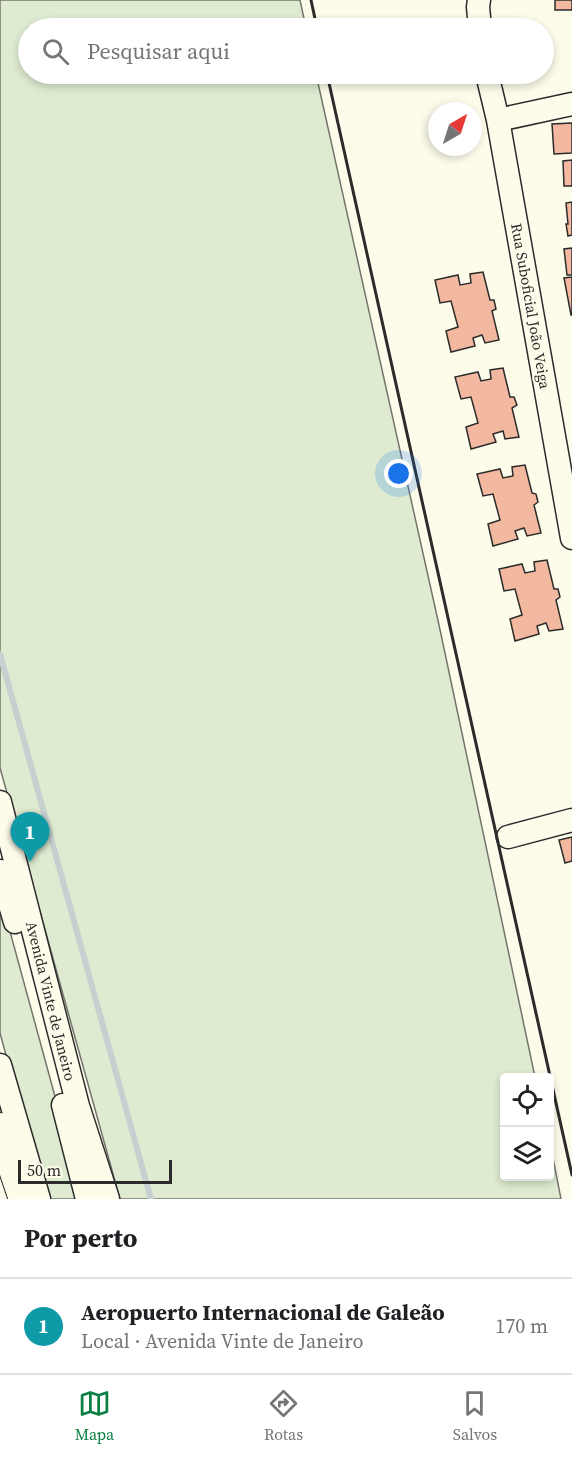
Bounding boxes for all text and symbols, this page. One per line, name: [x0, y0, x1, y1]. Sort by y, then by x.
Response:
search box: [18, 18, 554, 84]
icon: search: [39, 35, 72, 68]
text: Pesquisar aqui: [87, 36, 230, 66]
north arrow: [428, 102, 482, 156]
street label: Rua Suboficial João Veiga: [506, 222, 556, 391]
your location: [384, 459, 413, 488]
pin: 1: [10, 812, 50, 862]
street label: Avenida Vinte de Janeiro: [21, 919, 81, 1083]
map controls: [500, 1073, 554, 1181]
button: locate: [500, 1073, 554, 1127]
button: layers: [500, 1127, 554, 1181]
scale bar: [18, 1157, 172, 1184]
text: 50 m: [27, 1159, 61, 1181]
text: Por perto: [24, 1220, 138, 1256]
text: Aeropuerto Internacional de Galeão: [81, 1297, 445, 1327]
text: 1: [38, 1312, 49, 1340]
text: 170 m: [495, 1312, 548, 1340]
text: Local · Avenida Vinte de Janeiro: [81, 1327, 364, 1355]
tab: Mapa: [75, 1387, 114, 1445]
tab: Rotas: [264, 1387, 303, 1445]
tab: Salvos: [453, 1387, 497, 1445]

